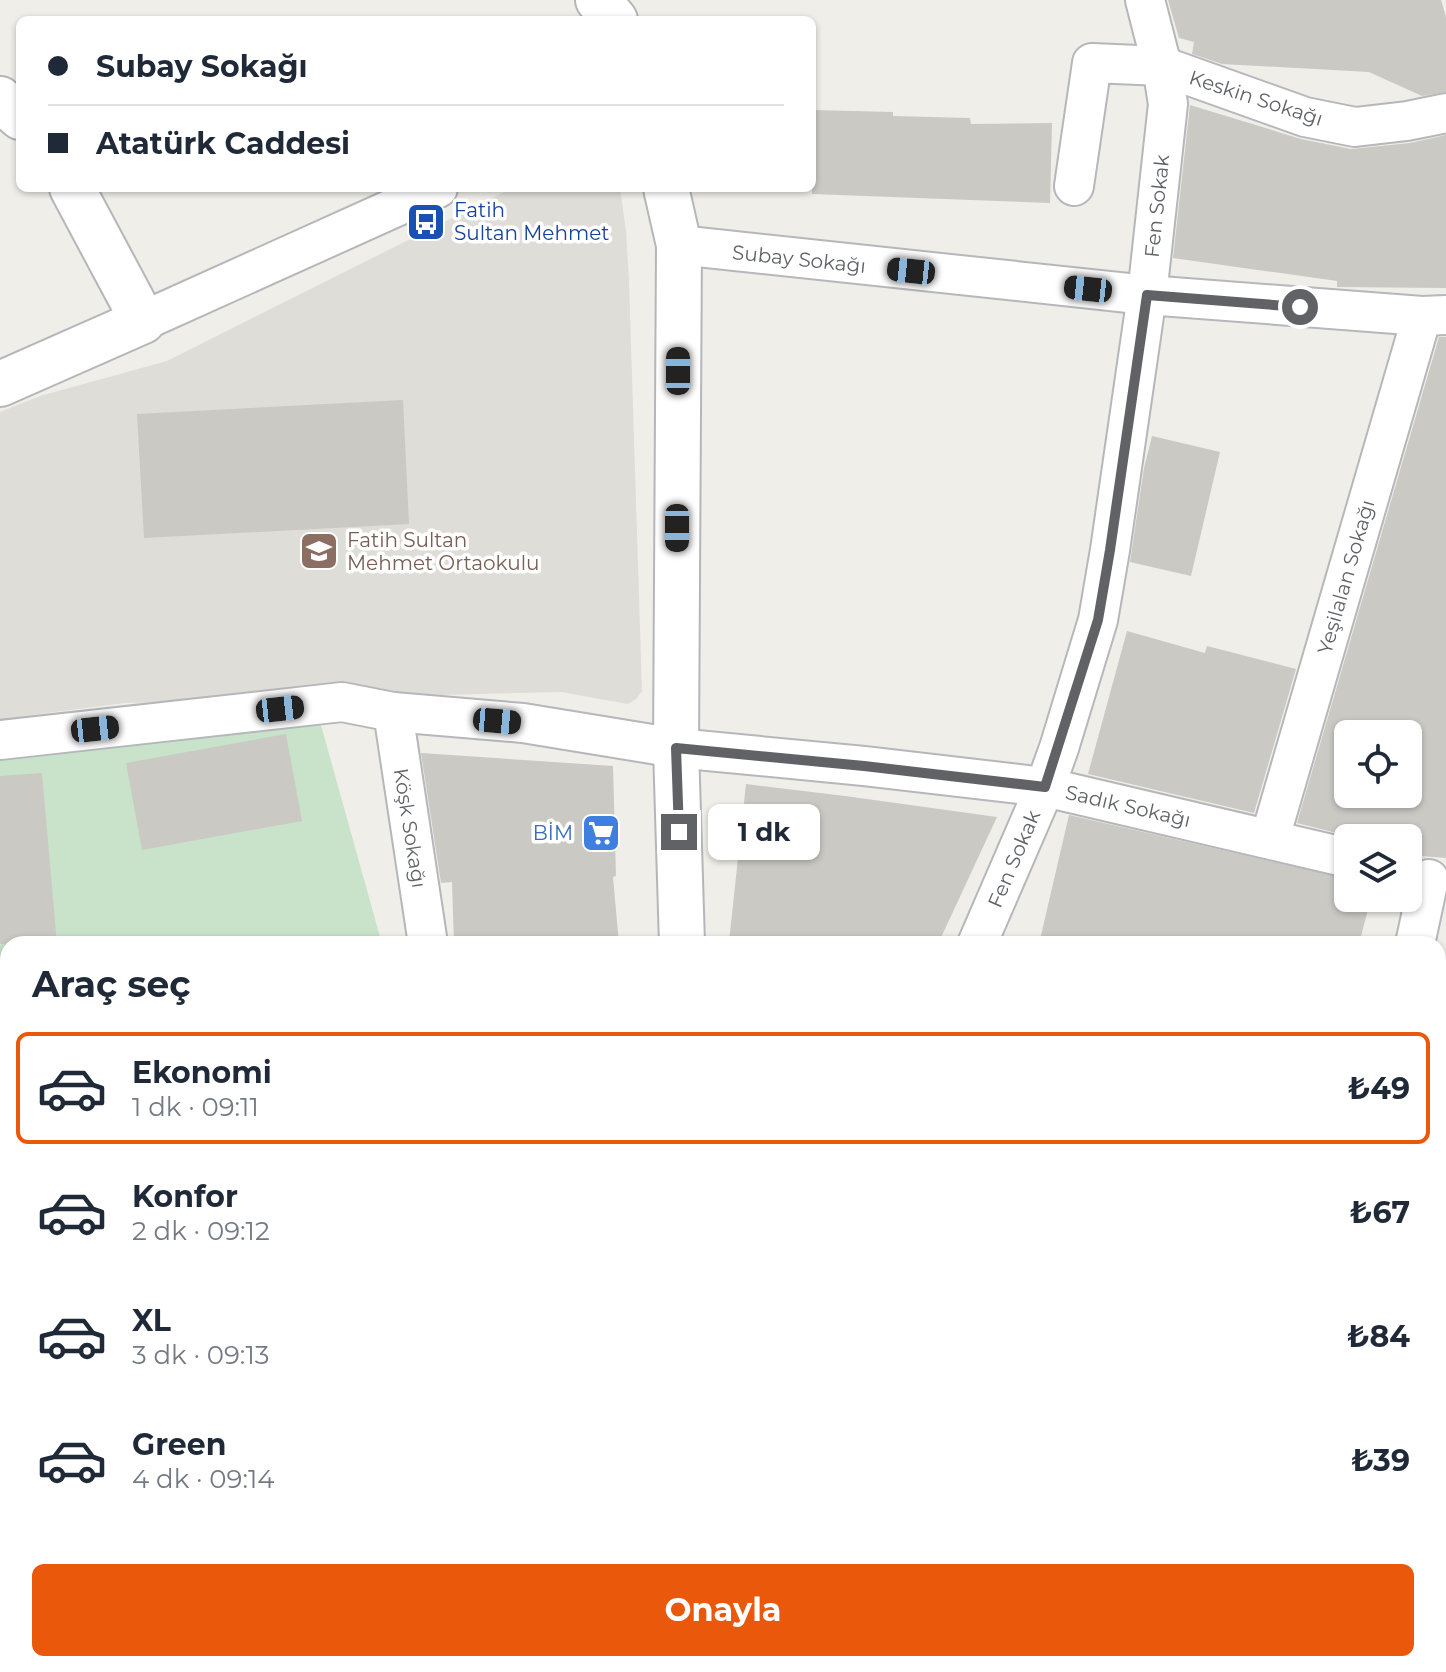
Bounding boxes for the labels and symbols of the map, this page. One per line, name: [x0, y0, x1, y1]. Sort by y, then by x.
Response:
street label: Keskin Sokağı: [1186, 65, 1326, 131]
street label: Fen Sokak: [1140, 153, 1174, 259]
place label: Fati̇h Sultan Mehmet: [454, 198, 609, 245]
bus stop icon: Fati̇h Sultan Mehmet: [405, 201, 447, 243]
street label: Subay Sokağı: [731, 240, 867, 278]
car: [886, 257, 936, 285]
car: [1063, 275, 1113, 303]
route start: [1282, 289, 1318, 325]
car: [666, 347, 690, 395]
street label: Yeşilalan Sokağı: [1313, 497, 1379, 657]
car: [665, 504, 689, 552]
place label: Fatih Sultan Mehmet Ortaokulu: [347, 528, 540, 575]
school or university icon: Fatih Sultan Mehmet Ortaokulu: [298, 530, 340, 572]
car: [255, 695, 305, 723]
car: [472, 707, 522, 735]
car: [70, 715, 120, 743]
street label: Köşk Sokağı: [389, 766, 431, 890]
street label: Sadık Sokağı: [1063, 780, 1193, 832]
callout: 1 dk: [707, 804, 819, 860]
street label: Fen Sokak: [983, 807, 1045, 911]
supermarket icon: BİM: [580, 812, 622, 854]
route end: [661, 814, 697, 850]
place label: BİM: [533, 821, 573, 845]

